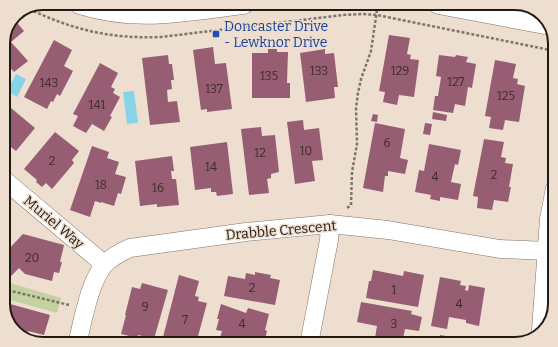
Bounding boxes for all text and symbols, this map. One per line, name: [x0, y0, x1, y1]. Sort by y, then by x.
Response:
place label: Doncaster Drive - Lewknor Drive: [224, 18, 328, 51]
marker: Doncaster Drive - Lewknor Drive: [211, 29, 221, 39]
house number: 133: [310, 64, 328, 78]
house number: 129: [391, 64, 409, 78]
house number: 135: [260, 69, 278, 83]
house number: 127: [447, 75, 465, 89]
house number: 143: [40, 76, 59, 90]
house number: 137: [205, 82, 223, 96]
house number: 125: [497, 89, 515, 103]
house number: 141: [89, 98, 105, 112]
house number: 6: [383, 136, 391, 150]
house number: 10: [300, 144, 312, 158]
house number: 12: [254, 146, 266, 160]
house number: 2: [49, 154, 55, 168]
house number: 14: [205, 160, 217, 174]
house number: 2: [491, 168, 497, 182]
house number: 4: [431, 170, 439, 184]
house number: 18: [95, 178, 107, 192]
house number: 16: [152, 181, 164, 195]
street label: Muriel Way: [20, 192, 88, 253]
street label: Drabble Crescent: [225, 217, 337, 244]
house number: 20: [25, 251, 39, 265]
house number: 2: [249, 281, 255, 295]
house number: 1: [392, 283, 397, 297]
house number: 4: [455, 297, 463, 311]
house number: 9: [141, 300, 149, 314]
house number: 7: [182, 313, 188, 327]
house number: 4: [238, 317, 246, 331]
house number: 3: [391, 317, 398, 331]

